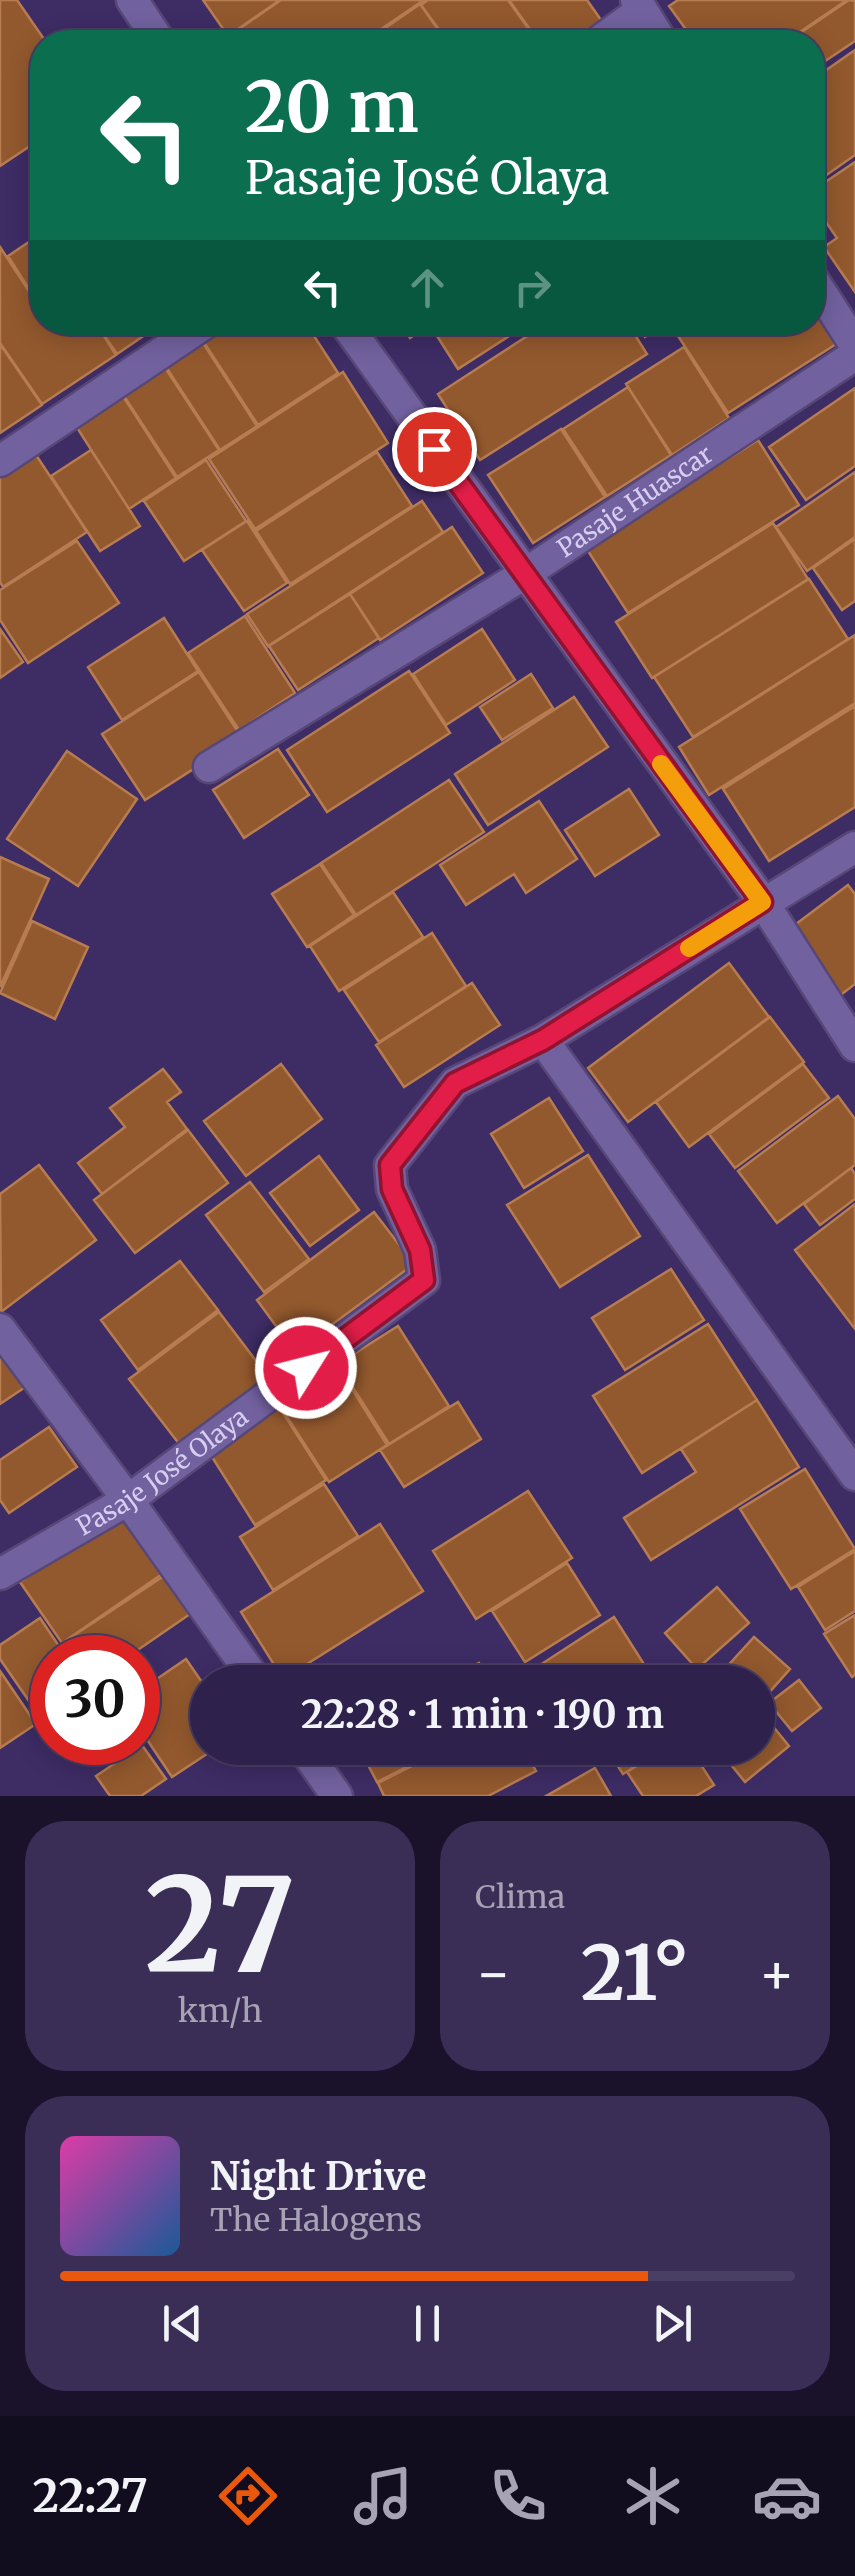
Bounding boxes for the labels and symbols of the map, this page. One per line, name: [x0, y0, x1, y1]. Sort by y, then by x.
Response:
pin: [392, 407, 477, 492]
street label: Pasaje Huascar: [551, 438, 718, 564]
position arrow: [254, 1316, 358, 1420]
street label: Pasaje José Olaya: [71, 1400, 254, 1542]
speed limit sign: 30: [30, 1635, 160, 1765]

